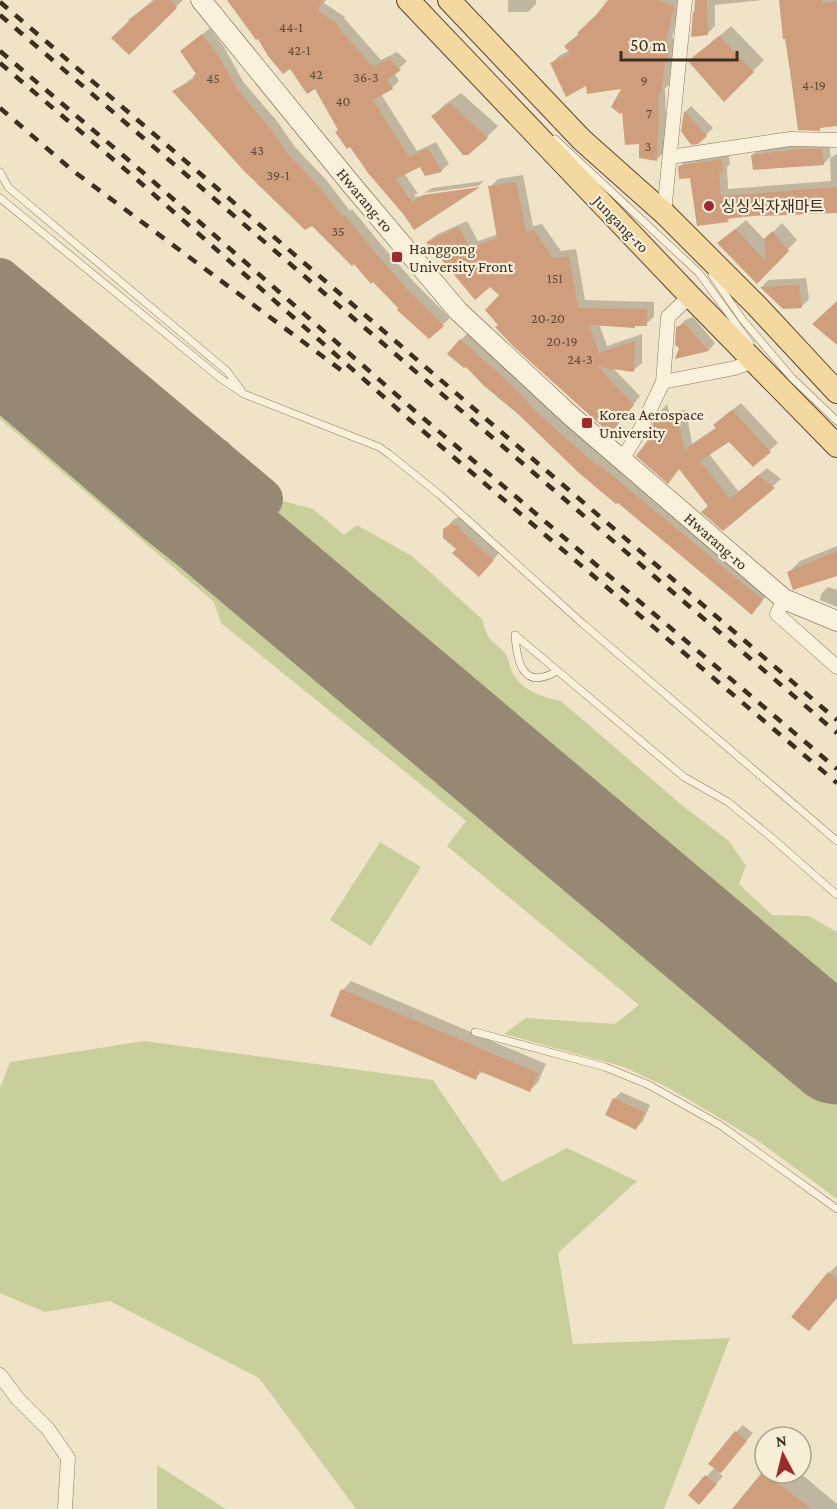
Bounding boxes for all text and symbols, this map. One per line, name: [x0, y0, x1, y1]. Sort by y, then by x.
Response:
house number: 44-1: [279, 19, 303, 35]
scale bar: [621, 24, 736, 62]
text: 50 m: [630, 35, 667, 55]
house number: 42-1: [287, 42, 311, 58]
house number: 42: [309, 66, 323, 82]
house number: 36-3: [353, 69, 379, 85]
house number: 45: [206, 70, 220, 86]
house number: 9: [640, 72, 648, 88]
house number: 4-19: [802, 77, 826, 93]
house number: 40: [335, 93, 351, 109]
house number: 7: [646, 105, 653, 121]
house number: 3: [645, 138, 651, 154]
house number: 43: [250, 142, 264, 158]
street label: Hwarang-ro: [333, 165, 397, 236]
house number: 39-1: [266, 167, 290, 183]
street label: Jungang-ro: [588, 191, 652, 257]
place label: 싱싱식자재마트: [721, 198, 824, 215]
marker: 싱싱식자재마트: [702, 199, 716, 213]
house number: 35: [331, 223, 345, 239]
place label: Hanggong University Front: [409, 240, 514, 276]
marker: Hanggong University Front: [390, 250, 404, 264]
house number: 151: [547, 270, 563, 286]
house number: 20-20: [531, 310, 565, 326]
house number: 20-19: [546, 333, 578, 349]
house number: 24-3: [567, 351, 593, 367]
place label: Korea Aerospace University: [599, 406, 704, 442]
marker: Korea Aerospace University: [580, 416, 594, 430]
street label: Hwarang-ro: [680, 509, 751, 574]
north arrow: [753, 1425, 813, 1485]
text: N: [775, 1431, 788, 1450]

